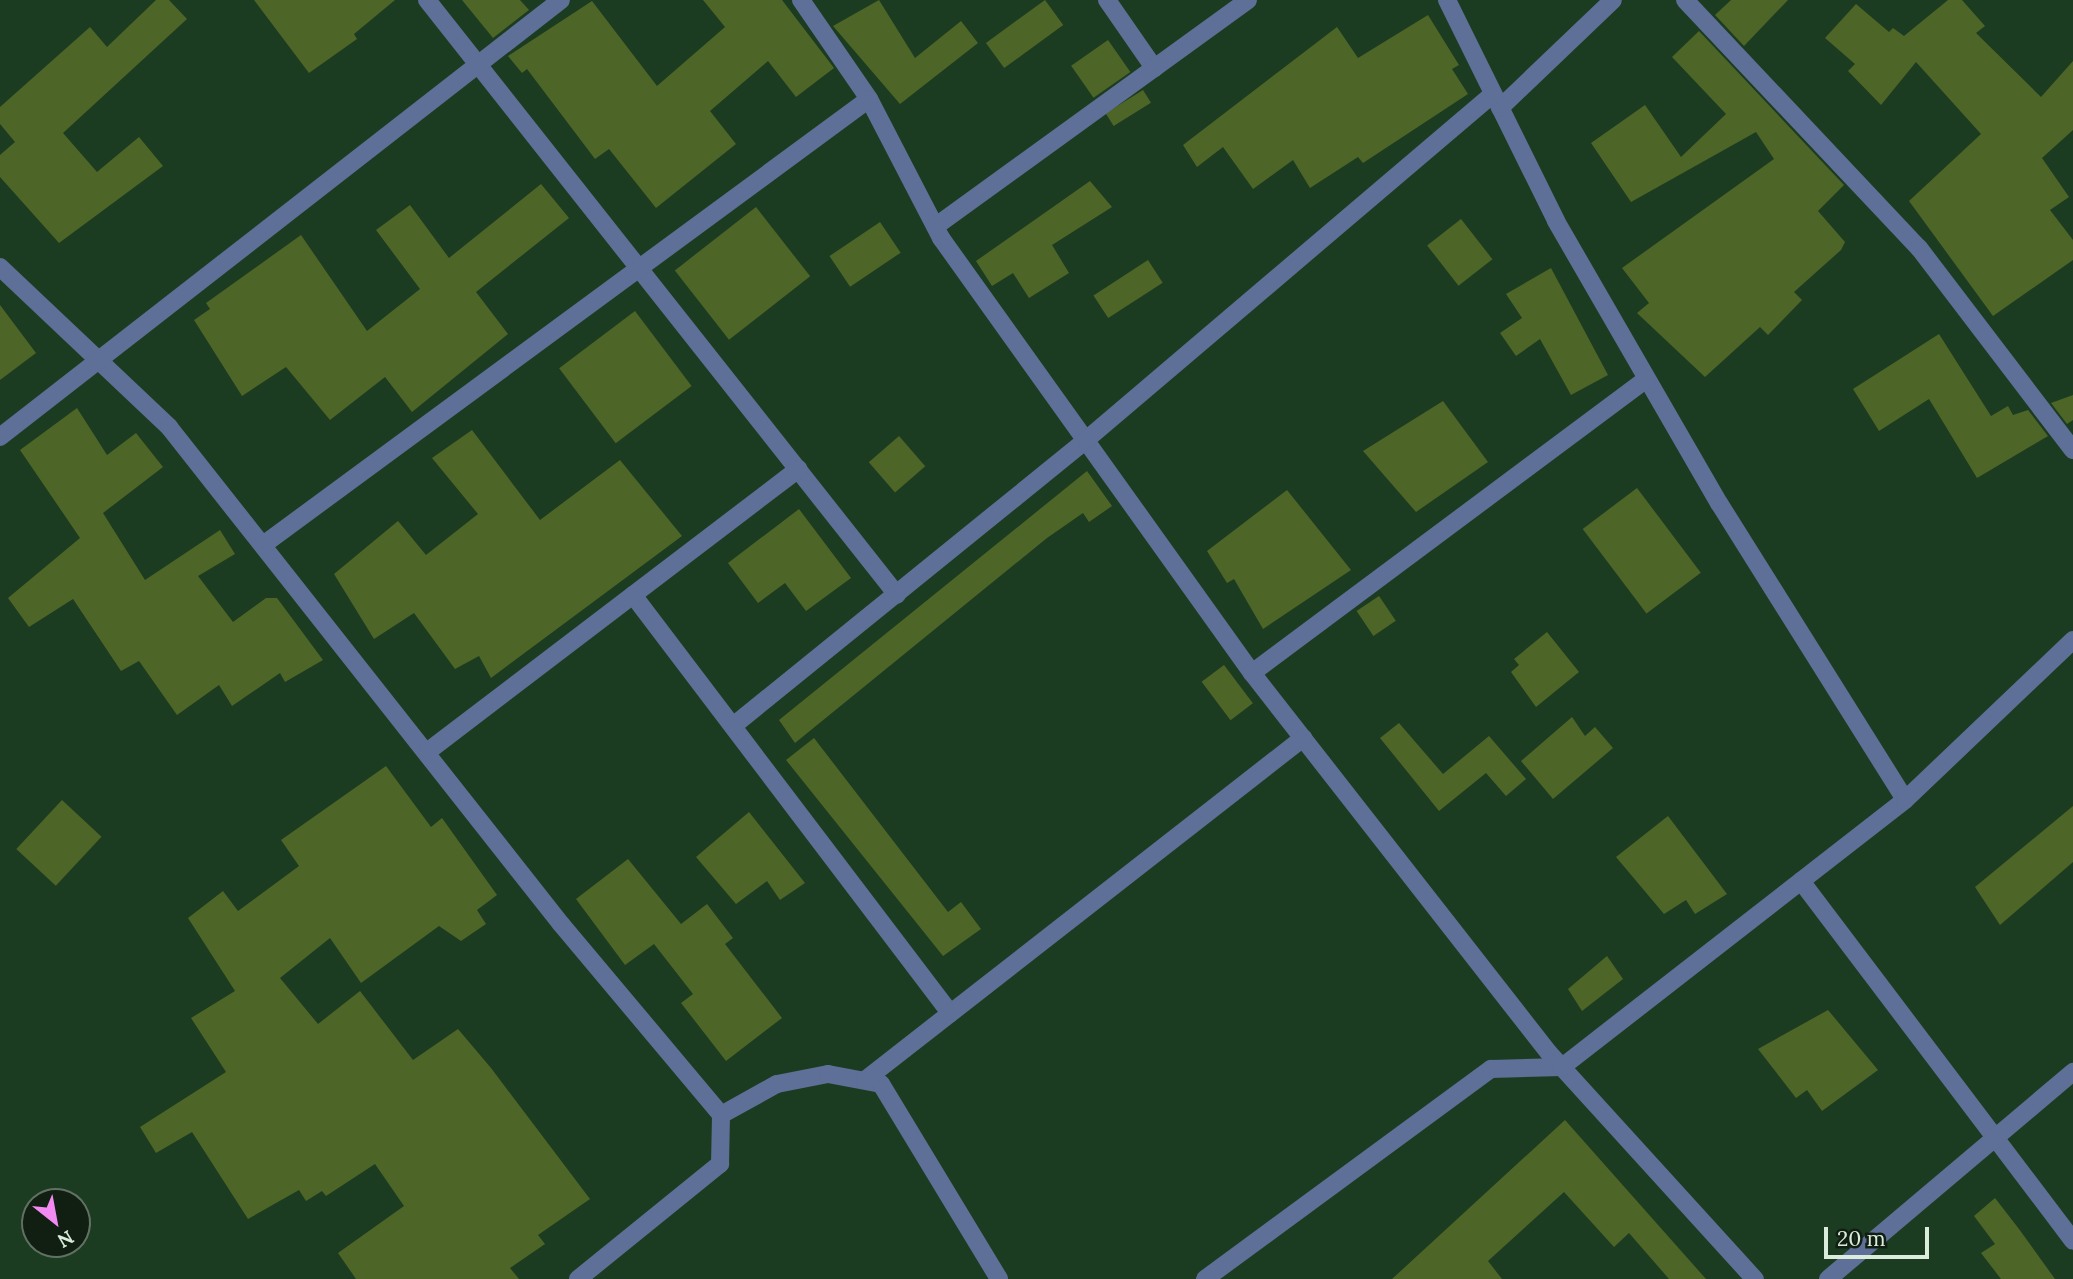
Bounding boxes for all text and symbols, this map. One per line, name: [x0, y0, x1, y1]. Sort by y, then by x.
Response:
north arrow: [21, 1188, 91, 1258]
scale bar: [1828, 1212, 1933, 1256]
text: N: [53, 1225, 78, 1253]
text: 20 m: [1837, 1225, 1886, 1252]

